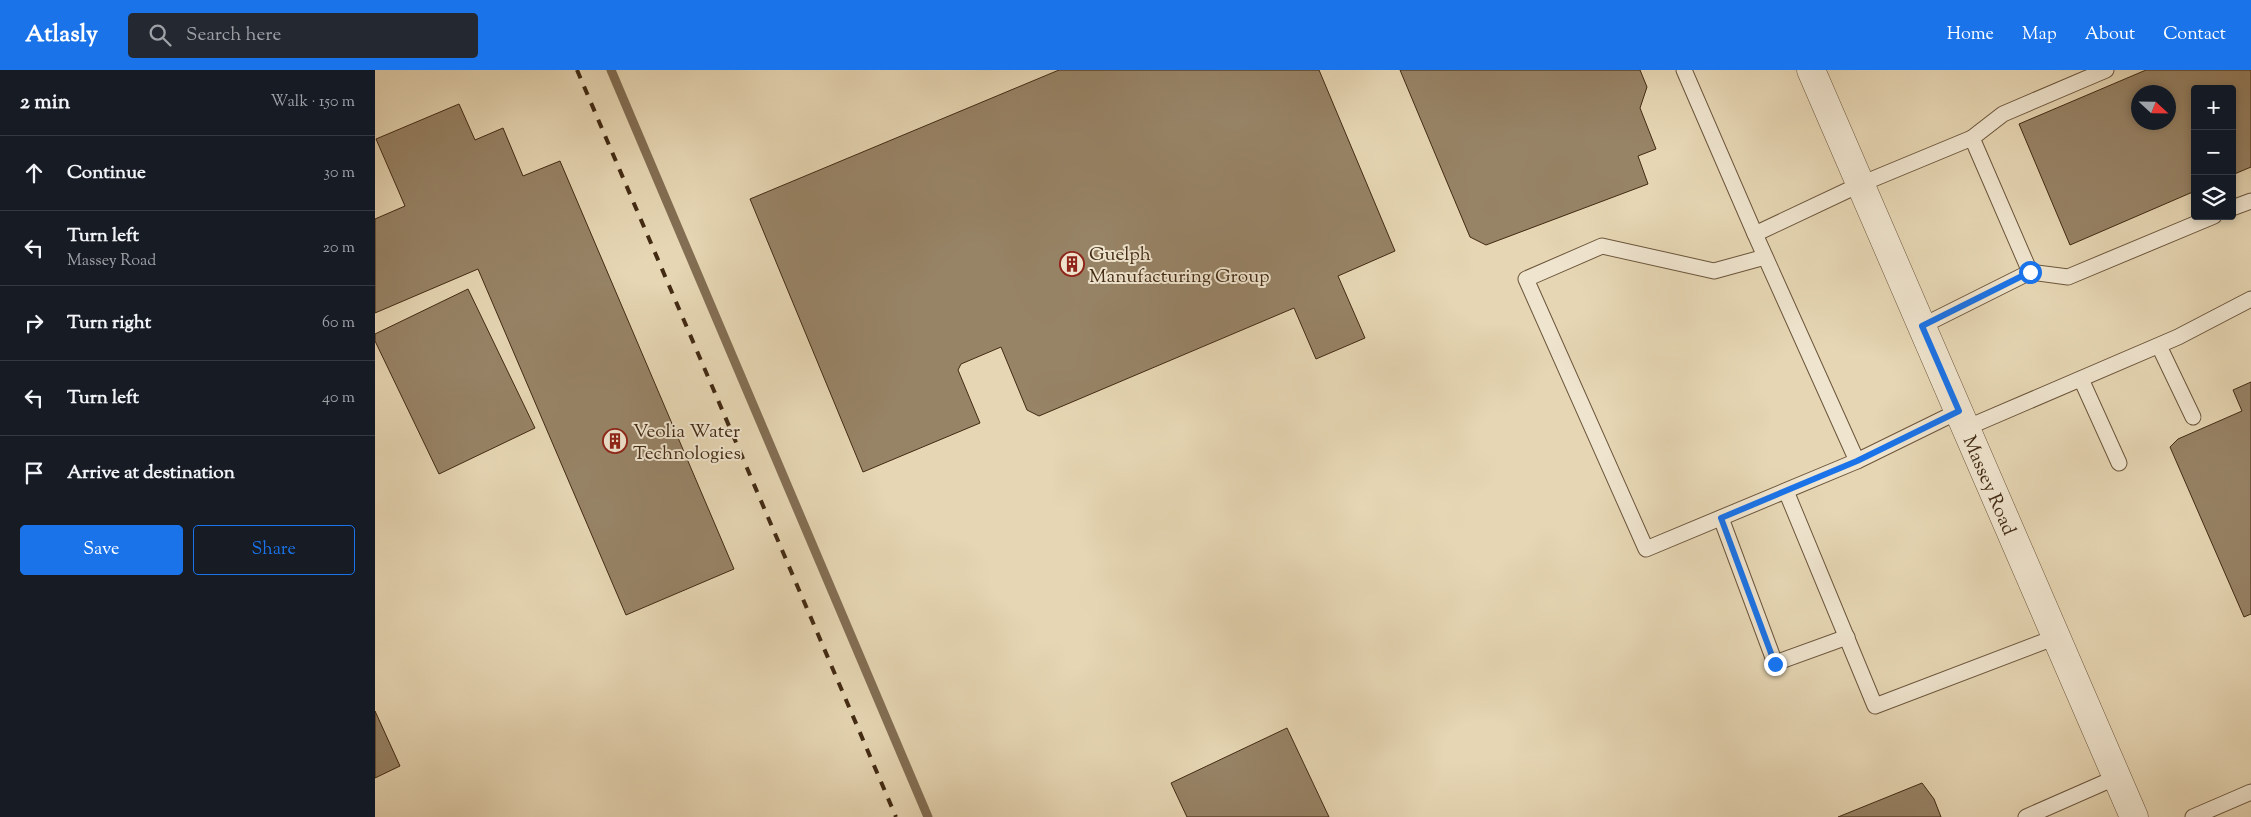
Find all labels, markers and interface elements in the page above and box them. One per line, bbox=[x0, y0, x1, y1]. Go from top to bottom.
search box bbox=[128, 13, 478, 58]
text: Atlasly bbox=[25, 18, 98, 52]
icon: search bbox=[146, 21, 174, 49]
text: Search here bbox=[186, 22, 281, 49]
text: Home bbox=[1947, 22, 1994, 48]
text: Map bbox=[2022, 22, 2057, 48]
text: About bbox=[2085, 22, 2135, 48]
text: Contact bbox=[2163, 22, 2226, 48]
north arrow bbox=[2131, 85, 2176, 130]
map controls bbox=[2191, 85, 2236, 220]
button: + bbox=[2191, 85, 2236, 130]
text: 2 min bbox=[20, 88, 70, 118]
text: Walk · 150 m bbox=[271, 91, 355, 114]
button: − bbox=[2191, 130, 2236, 175]
icon: ahead bbox=[20, 159, 48, 187]
text: Continue bbox=[67, 160, 146, 187]
text: 30 m bbox=[324, 162, 355, 185]
button: layers bbox=[2191, 175, 2236, 220]
text: Turn left bbox=[67, 223, 139, 250]
icon: left bbox=[20, 234, 48, 262]
text: 20 m bbox=[322, 237, 355, 260]
place label: Guelph Manufacturing Group bbox=[1089, 242, 1270, 291]
text: Massey Road bbox=[67, 250, 156, 273]
building icon: Guelph Manufacturing Group bbox=[1059, 251, 1085, 277]
route start bbox=[2019, 261, 2042, 284]
icon: right bbox=[20, 309, 48, 337]
text: Turn right bbox=[67, 310, 151, 337]
text: 60 m bbox=[322, 312, 355, 335]
icon: left bbox=[20, 384, 48, 412]
text: Turn left bbox=[67, 385, 139, 412]
text: 40 m bbox=[322, 387, 355, 410]
place label: Veolia Water Technologies bbox=[633, 419, 741, 468]
building icon: Veolia Water Technologies bbox=[602, 428, 628, 454]
street label: Massey Road bbox=[1955, 432, 2022, 540]
icon: arrive bbox=[20, 459, 48, 487]
text: Arrive at destination bbox=[67, 460, 235, 487]
button: Save bbox=[20, 525, 183, 575]
button: Share bbox=[193, 525, 355, 575]
route end bbox=[1764, 653, 1787, 676]

